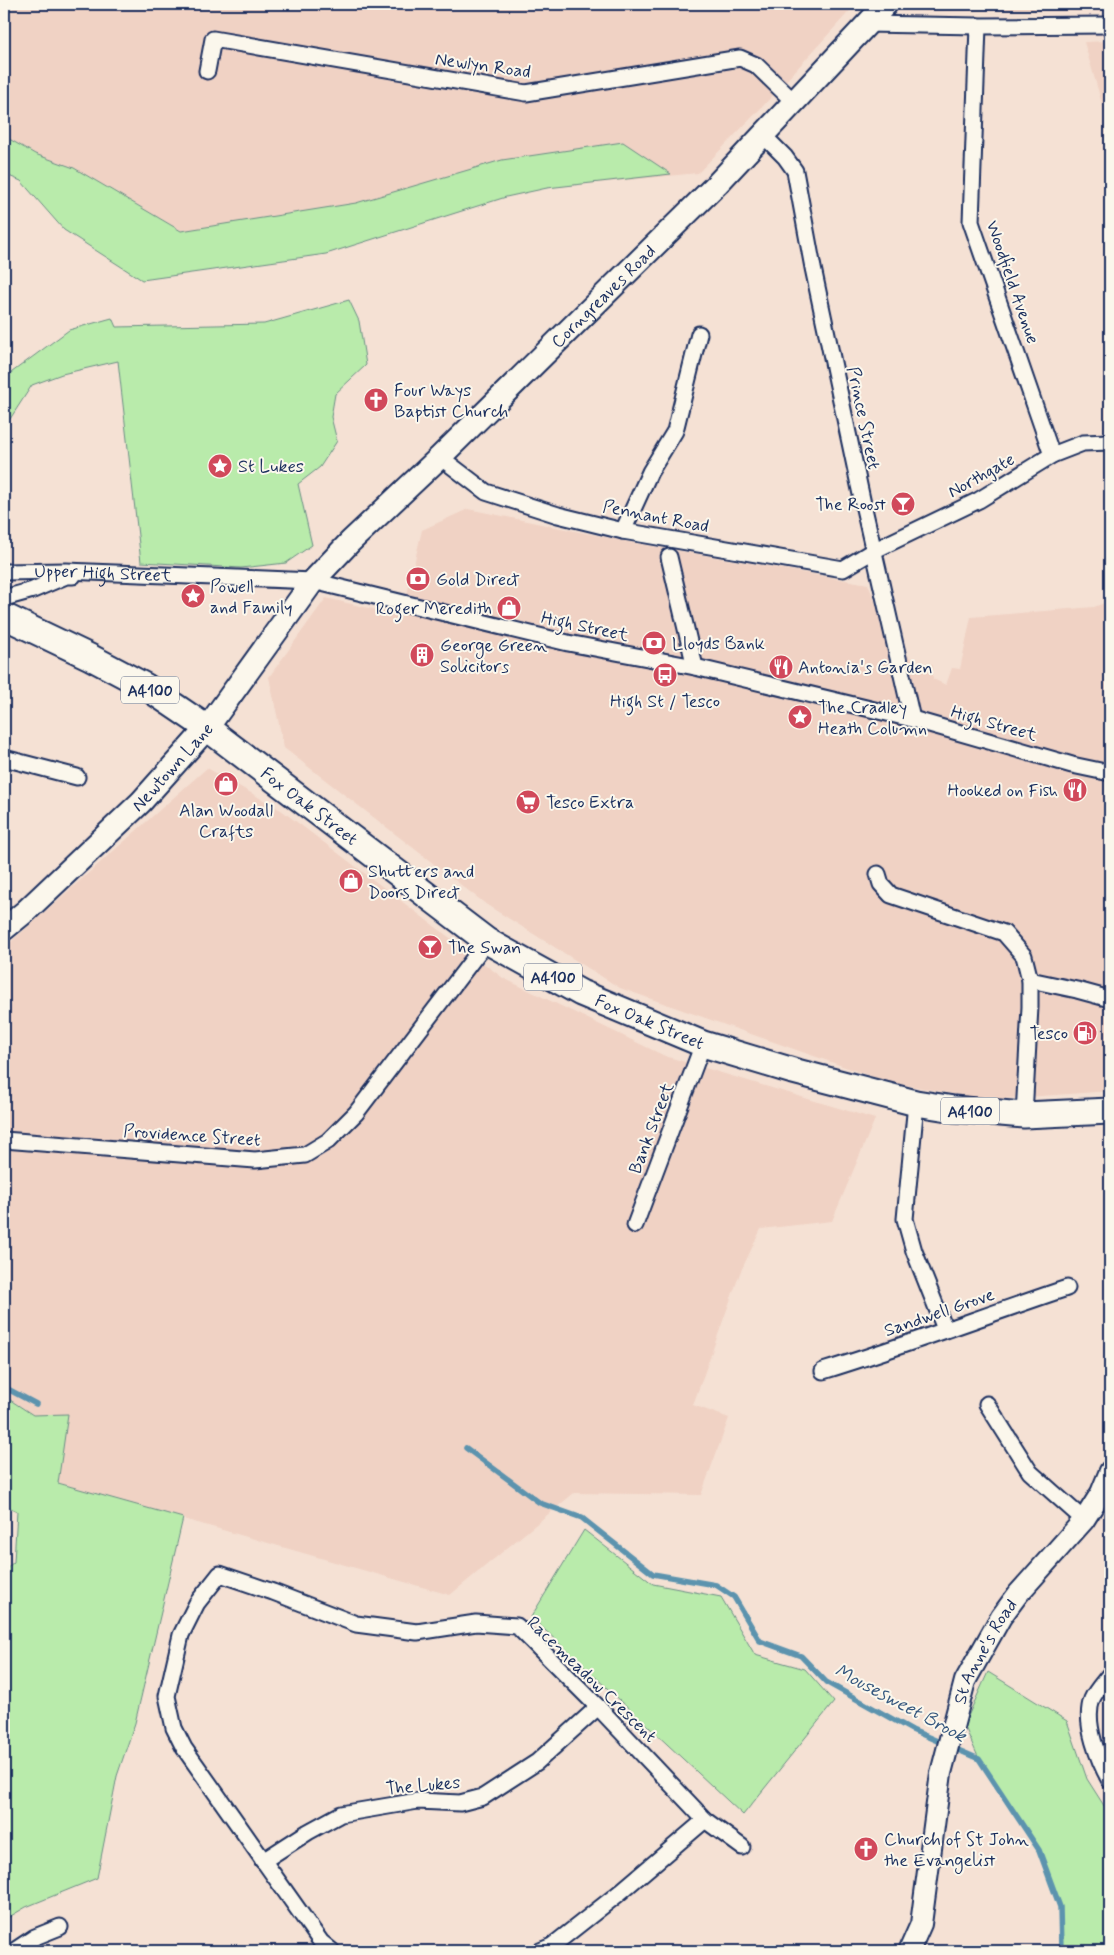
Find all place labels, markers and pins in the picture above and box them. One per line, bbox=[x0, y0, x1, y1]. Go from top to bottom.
place label: Four Ways Baptist Church bbox=[394, 379, 508, 424]
church icon: Four Ways Baptist Church bbox=[363, 387, 389, 413]
place icon: St Lukes bbox=[207, 453, 233, 479]
place label: St Lukes bbox=[238, 455, 304, 479]
bar icon: The Roost bbox=[890, 491, 916, 517]
place label: The Roost bbox=[815, 493, 887, 517]
bank icon: Gold Direct bbox=[405, 566, 431, 592]
place label: Gold Direct bbox=[436, 568, 520, 592]
place label: Powell and Family bbox=[210, 575, 293, 620]
place icon: Powell and Family bbox=[180, 583, 206, 609]
shop icon: Roger Meredith bbox=[496, 595, 522, 621]
place label: Roger Meredith bbox=[376, 597, 492, 623]
bank icon: Lloyds Bank bbox=[641, 630, 667, 656]
place label: Lloyds Bank bbox=[672, 632, 765, 656]
place label: George Green Solicitors bbox=[440, 634, 547, 679]
building icon: George Green Solicitors bbox=[409, 642, 435, 668]
restaurant icon: Antonia's Garden bbox=[768, 654, 794, 680]
place label: Antonia's Garden bbox=[798, 656, 933, 680]
bus stop icon: High St / Tesco bbox=[652, 662, 678, 688]
place label: High St / Tesco bbox=[610, 690, 720, 716]
place label: The Cradley Heath Column bbox=[818, 696, 927, 741]
place icon: The Cradley Heath Column bbox=[787, 704, 813, 730]
shop icon: Alan Woodall Crafts bbox=[213, 771, 239, 797]
restaurant icon: Hooked on Fish bbox=[1062, 777, 1088, 803]
place label: Hooked on Fish bbox=[947, 779, 1058, 803]
supermarket icon: Tesco Extra bbox=[515, 789, 541, 815]
place label: Tesco Extra bbox=[546, 791, 634, 815]
place label: Alan Woodall Crafts bbox=[179, 799, 273, 844]
place label: Shutters and Doors Direct bbox=[368, 860, 474, 905]
shop icon: Shutters and Doors Direct bbox=[338, 868, 364, 894]
bar icon: The Swan bbox=[417, 934, 443, 960]
place label: The Swan bbox=[448, 936, 522, 960]
fuel station icon: Tesco bbox=[1072, 1020, 1098, 1046]
place label: Tesco bbox=[1030, 1022, 1068, 1046]
place label: Church of St John the Evangelist bbox=[884, 1828, 1029, 1874]
church icon: Church of St John the Evangelist bbox=[853, 1836, 879, 1862]

